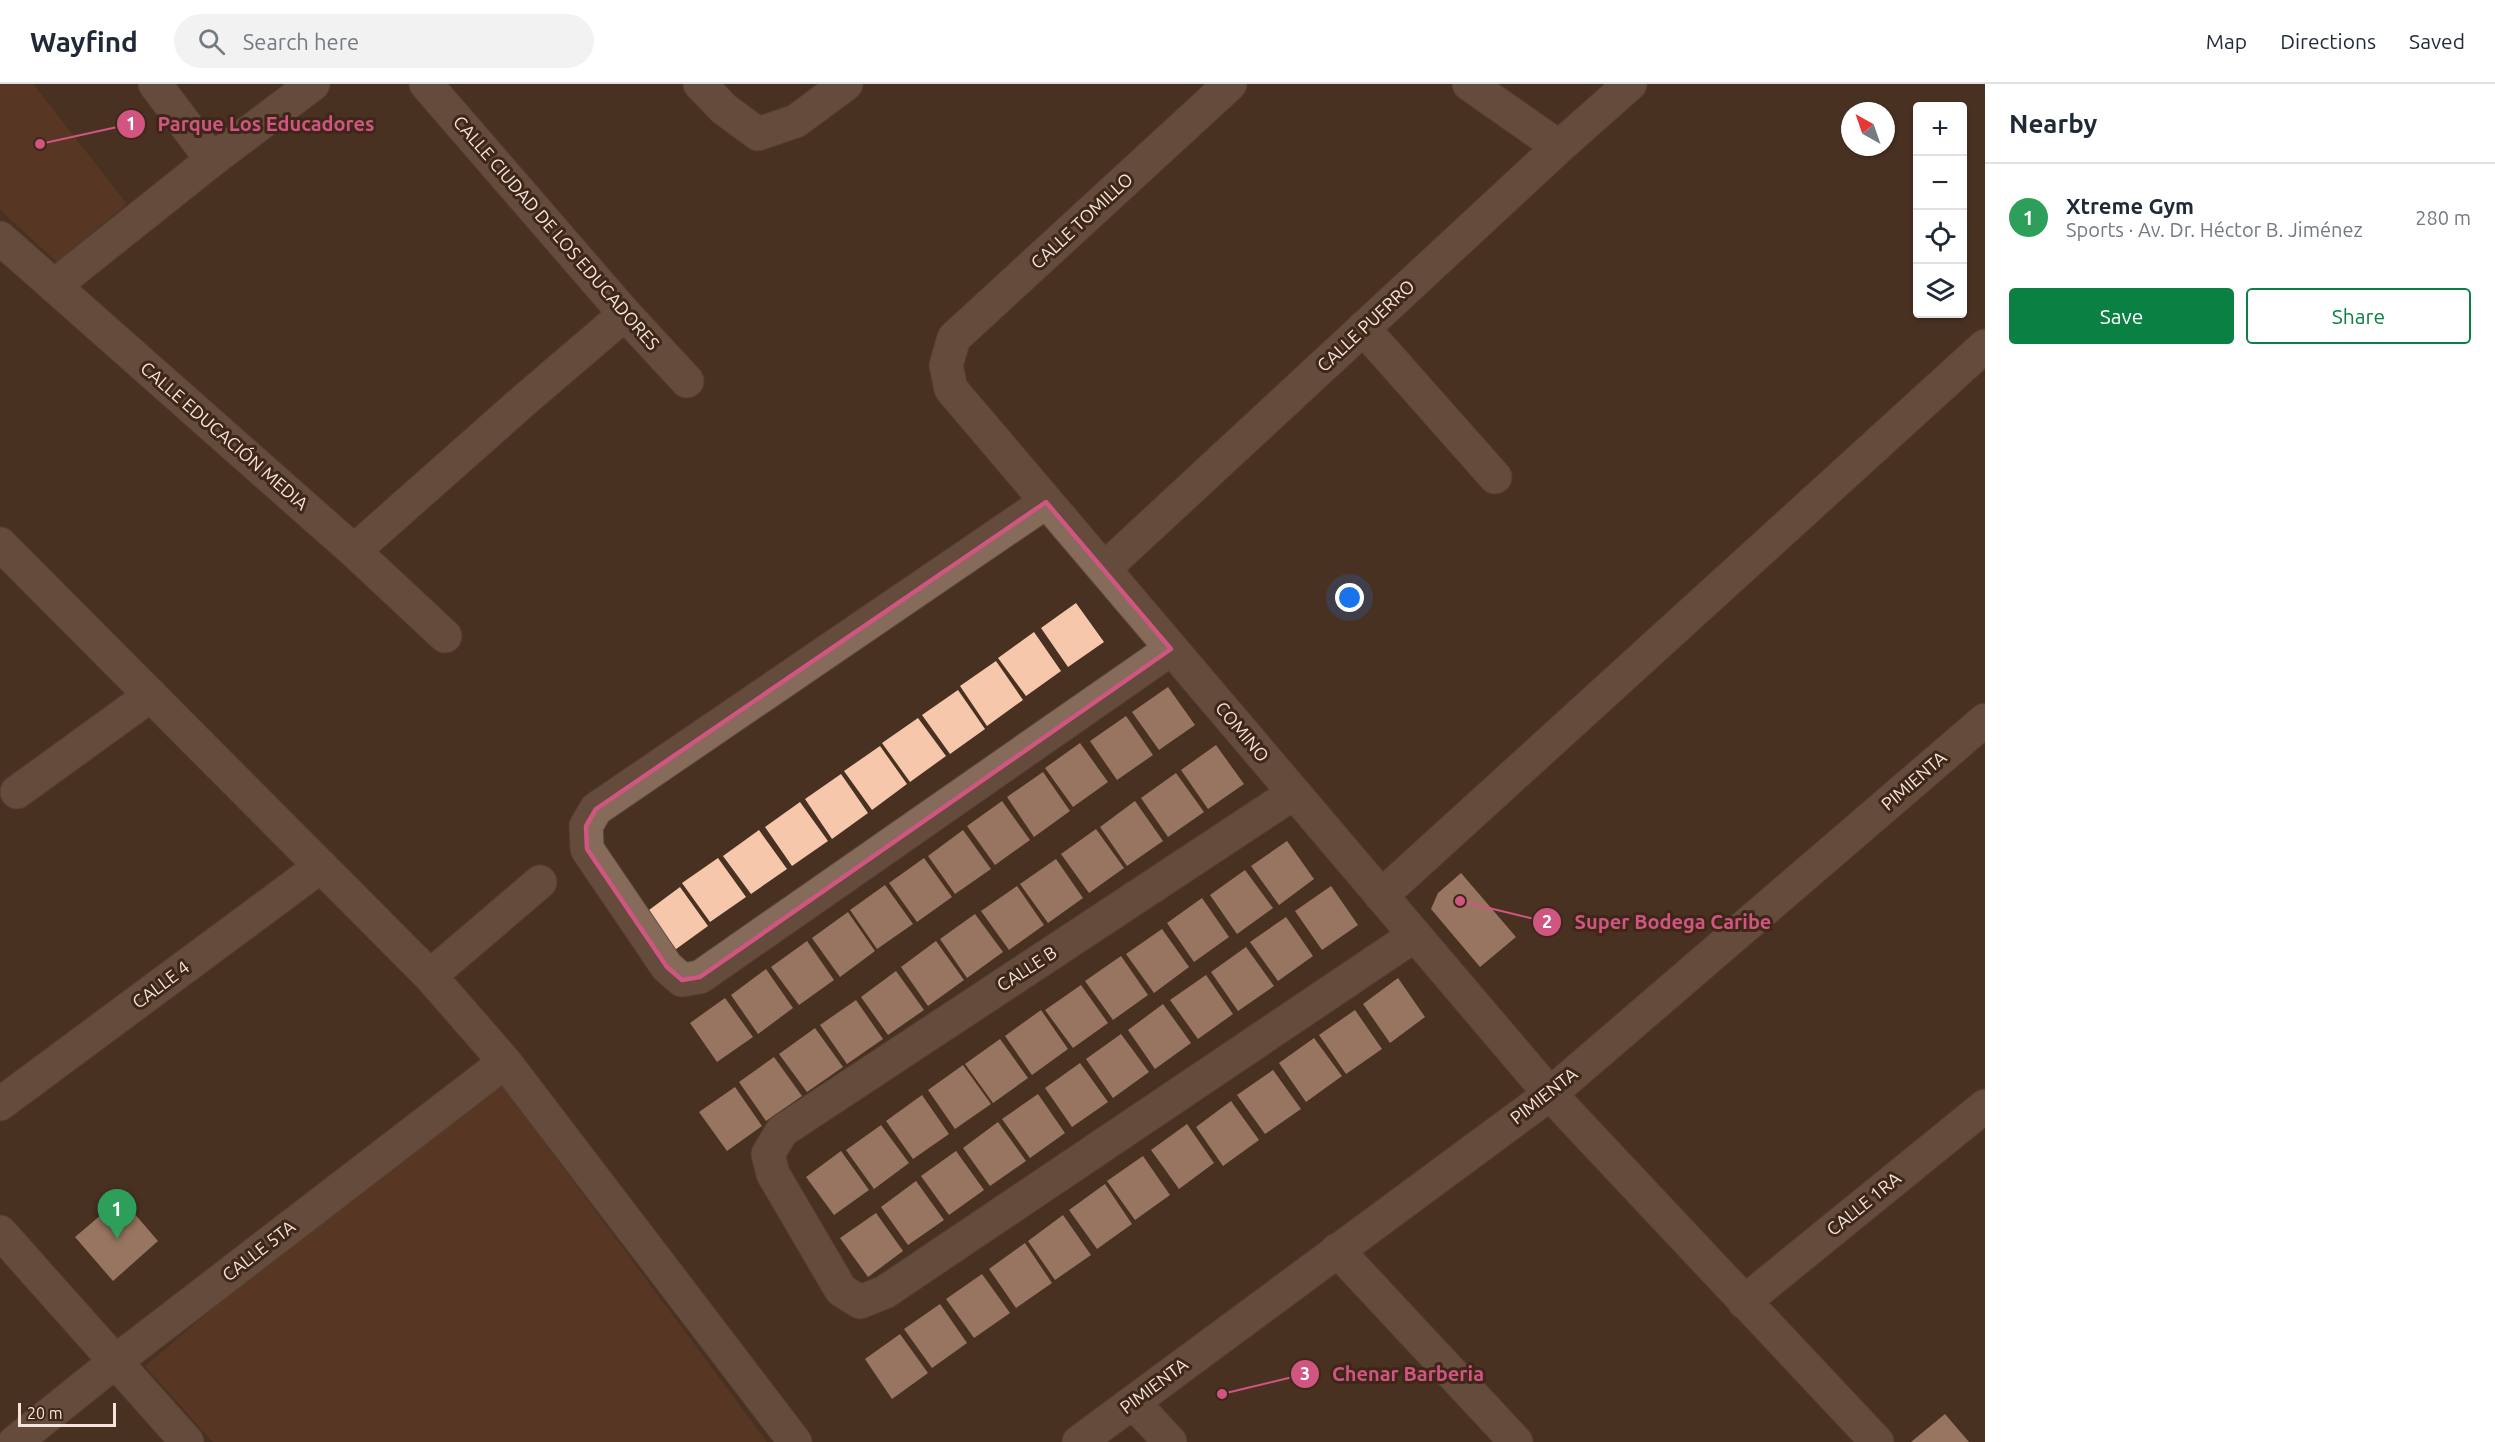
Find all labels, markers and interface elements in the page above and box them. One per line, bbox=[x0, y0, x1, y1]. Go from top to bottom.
search box bbox=[174, 14, 594, 68]
icon: search bbox=[195, 25, 228, 58]
text: Wayfind bbox=[30, 26, 138, 57]
text: Search here bbox=[243, 29, 359, 54]
text: Map bbox=[2206, 29, 2247, 53]
text: Directions bbox=[2280, 29, 2376, 53]
text: Saved bbox=[2409, 29, 2465, 53]
north arrow bbox=[1841, 102, 1895, 156]
map controls bbox=[1913, 102, 1967, 318]
button: + bbox=[1913, 102, 1967, 156]
callout: Parque Los Educadores bbox=[116, 105, 387, 143]
text: Nearby bbox=[2009, 109, 2097, 138]
street label: CALLE CIUDAD DE LOS EDUCADORES bbox=[450, 111, 664, 353]
text: Parque Los Educadores bbox=[157, 112, 375, 135]
text: 1 bbox=[126, 113, 136, 133]
button: − bbox=[1913, 156, 1967, 210]
street label: CALLE TOMILLO bbox=[1026, 168, 1136, 272]
text: Xtreme Gym bbox=[2066, 193, 2194, 218]
text: 1 bbox=[2023, 206, 2034, 229]
text: 280 m bbox=[2415, 206, 2471, 229]
button: locate bbox=[1913, 210, 1967, 264]
text: Sports · Av. Dr. Héctor B. Jiménez bbox=[2066, 218, 2363, 241]
button: layers bbox=[1913, 264, 1967, 318]
street label: CALLE PUERRO bbox=[1313, 275, 1418, 375]
button: Save bbox=[2009, 288, 2234, 344]
button: Share bbox=[2246, 288, 2471, 344]
street label: CALLE EDUCACIÓN MEDIA bbox=[137, 356, 313, 514]
your location bbox=[1335, 583, 1364, 612]
street label: COMINO bbox=[1212, 697, 1274, 765]
street label: PIMIENTA bbox=[1877, 746, 1950, 814]
callout: Super Bodega Caribe bbox=[1532, 903, 1783, 941]
text: Super Bodega Caribe bbox=[1575, 910, 1771, 933]
text: 2 bbox=[1542, 911, 1552, 931]
street label: CALLE B bbox=[993, 941, 1060, 995]
street label: CALLE 4 bbox=[128, 956, 193, 1012]
street label: PIMIENTA bbox=[1506, 1063, 1581, 1128]
street label: CALLE 1RA bbox=[1822, 1167, 1905, 1239]
pin: 1 bbox=[98, 1190, 136, 1239]
street label: CALLE 5TA bbox=[218, 1216, 299, 1285]
street label: PIMIENTA bbox=[1116, 1353, 1191, 1417]
callout: Chenar Barberia bbox=[1290, 1355, 1496, 1393]
text: Chenar Barberia bbox=[1332, 1362, 1484, 1385]
text: 3 bbox=[1300, 1363, 1310, 1383]
scale bar bbox=[18, 1400, 116, 1428]
text: 20 m bbox=[27, 1404, 63, 1422]

